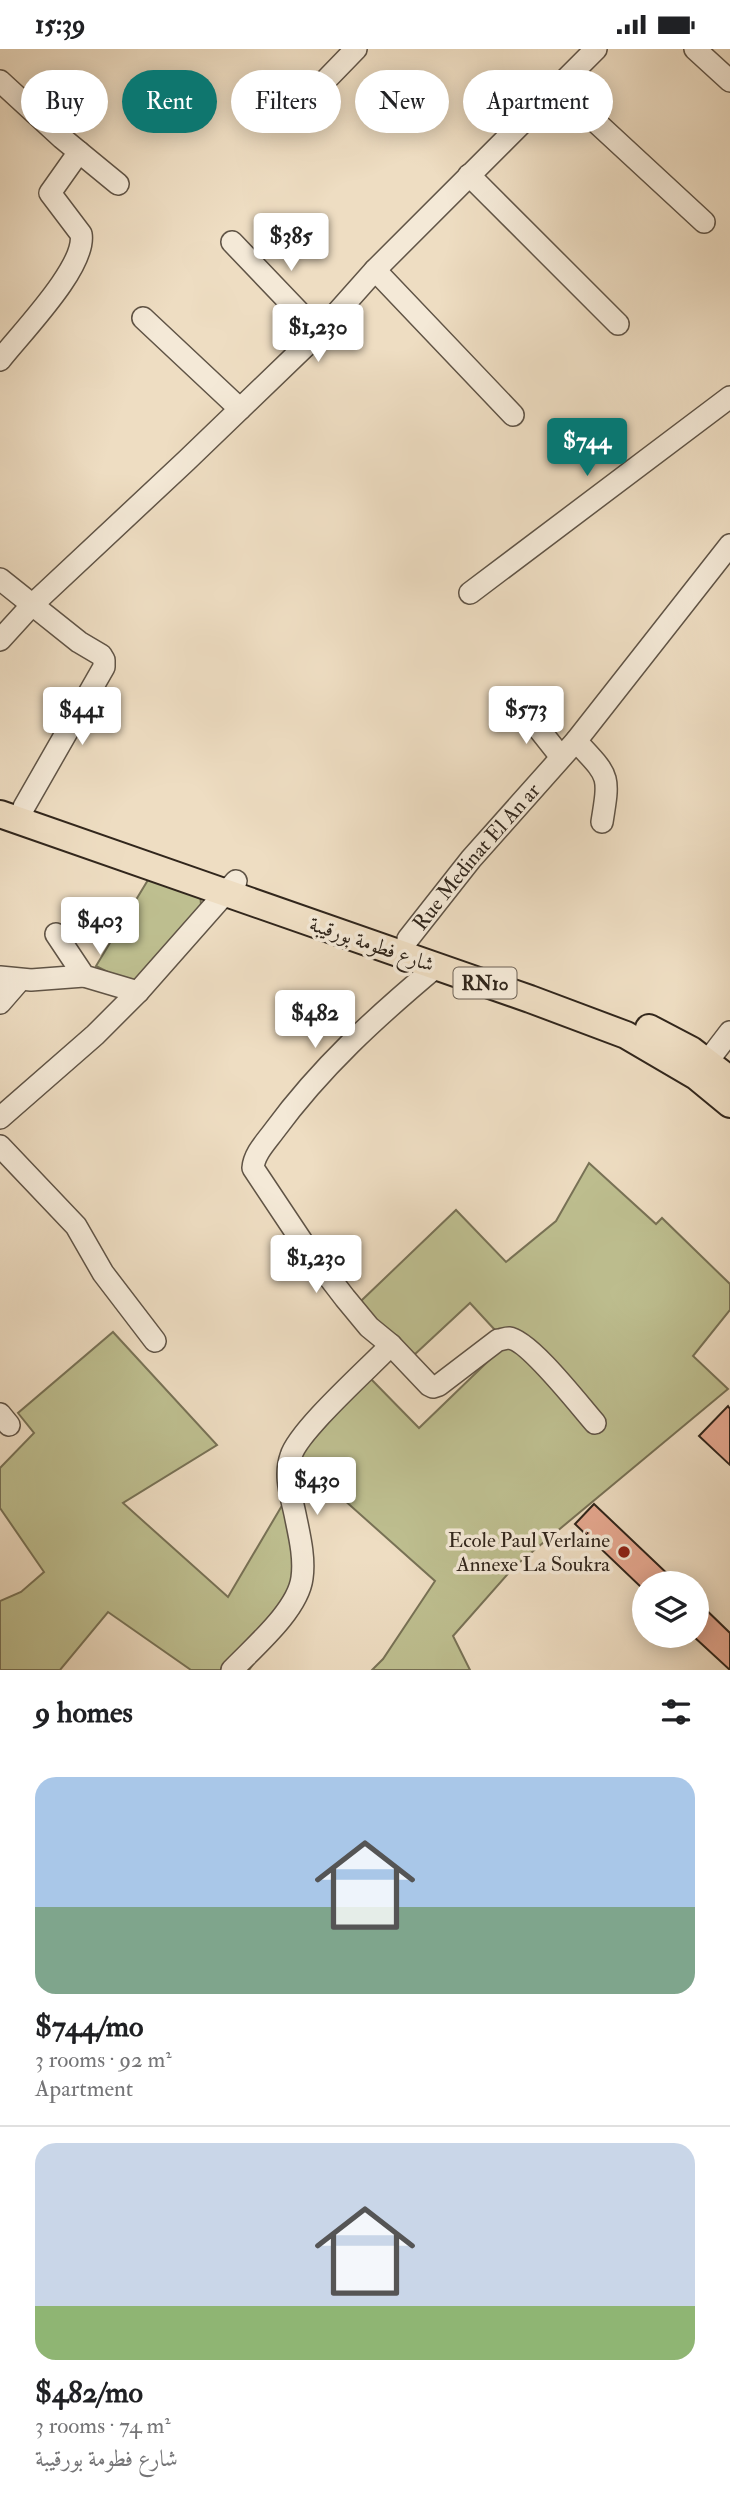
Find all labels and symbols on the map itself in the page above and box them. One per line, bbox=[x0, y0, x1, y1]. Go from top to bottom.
pin: $385 bbox=[250, 213, 332, 273]
pin: $1,230 bbox=[261, 305, 375, 364]
pin: $744 bbox=[546, 419, 628, 478]
pin: $441 bbox=[41, 687, 123, 747]
pin: $573 bbox=[485, 687, 567, 746]
street label: Rue Medinat El An ar bbox=[407, 778, 546, 936]
pin: $403 bbox=[59, 897, 141, 957]
street label: شارع فطومة بورقيبة bbox=[304, 910, 438, 982]
road number: RN10 bbox=[454, 967, 516, 999]
pin: $482 bbox=[274, 991, 356, 1050]
pin: $1,230 bbox=[259, 1235, 373, 1295]
pin: $430 bbox=[276, 1457, 358, 1517]
place label: Ecole Paul Verlaine Annexe La Soukra bbox=[448, 1527, 610, 1578]
marker: Ecole Paul Verlaine Annexe La Soukra bbox=[616, 1544, 632, 1560]

